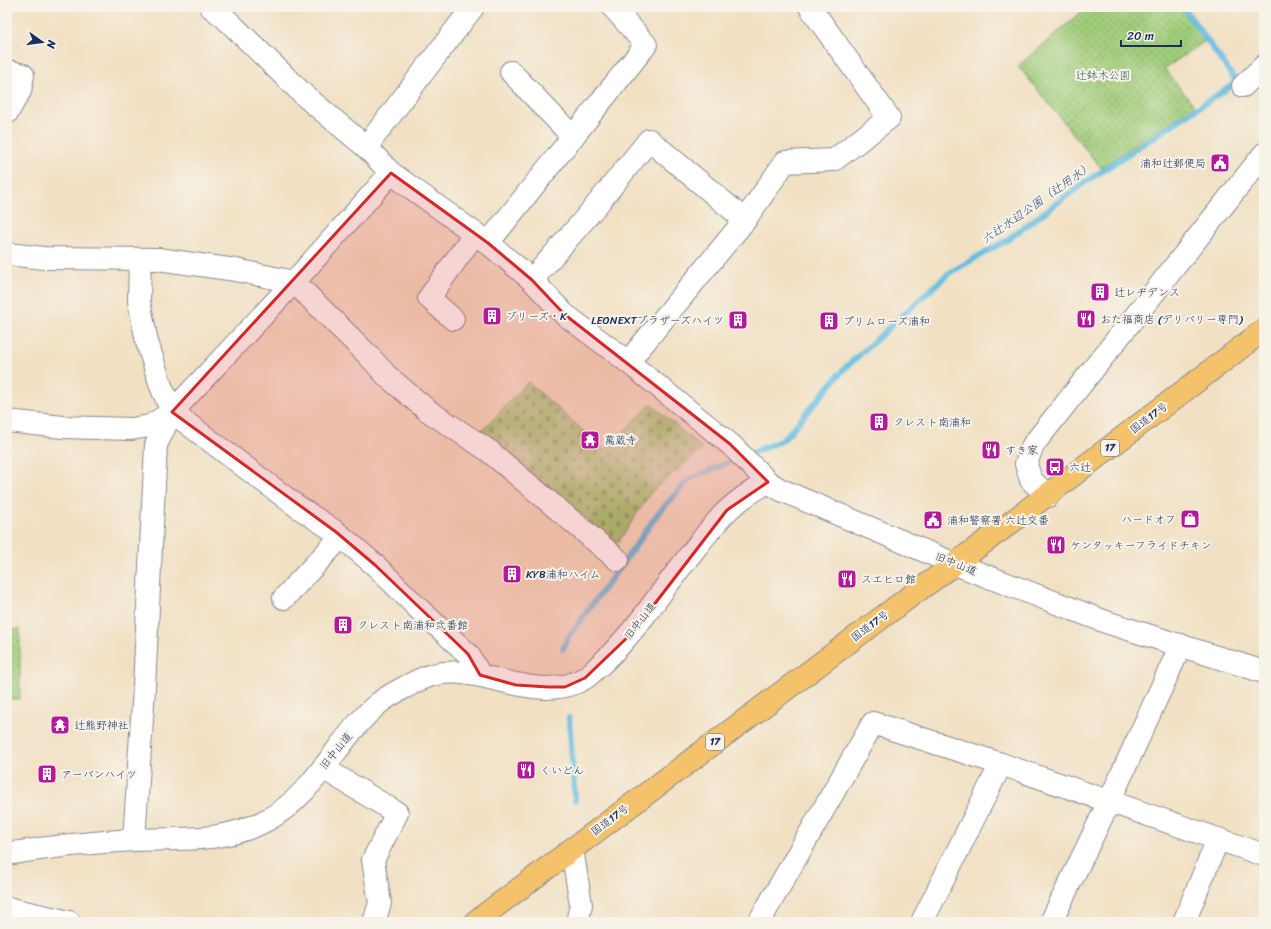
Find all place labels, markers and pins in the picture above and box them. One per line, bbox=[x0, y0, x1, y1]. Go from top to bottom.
public building icon: 浦和辻郵便局 bbox=[1209, 152, 1231, 174]
place label: 浦和辻郵便局 bbox=[1140, 154, 1206, 173]
building icon: 辻レヂデンス bbox=[1089, 281, 1111, 303]
place label: 辻レヂデンス bbox=[1114, 283, 1180, 302]
building icon: ブリーズ・K bbox=[481, 305, 503, 327]
place label: ブリーズ・K bbox=[506, 307, 568, 326]
restaurant icon: おた福商店 (デリバリー専門) bbox=[1075, 308, 1097, 330]
building icon: LEONEXTブラザーズハイツ bbox=[727, 309, 749, 331]
building icon: プリムローズ浦和 bbox=[818, 310, 840, 332]
place label: おた福商店 (デリバリー専門) bbox=[1100, 310, 1244, 329]
place label: LEONEXTブラザーズハイツ bbox=[591, 311, 724, 330]
place label: プリムローズ浦和 bbox=[843, 312, 930, 331]
building icon: クレスト南浦和 bbox=[868, 411, 890, 433]
place label: クレスト南浦和 bbox=[893, 413, 971, 432]
temple icon: 萬蔵寺 bbox=[579, 429, 601, 451]
place label: 萬蔵寺 bbox=[604, 431, 637, 450]
restaurant icon: すき家 bbox=[980, 439, 1002, 461]
place label: すき家 bbox=[1005, 441, 1038, 460]
bus stop icon: 六辻 bbox=[1044, 456, 1066, 478]
place label: 六辻 bbox=[1069, 458, 1091, 477]
shop icon: ハードオフ bbox=[1179, 508, 1201, 530]
public building icon: 浦和警察署 六辻交番 bbox=[922, 509, 944, 531]
place label: ハードオフ bbox=[1121, 510, 1176, 529]
place label: 浦和警察署 六辻交番 bbox=[947, 511, 1049, 530]
restaurant icon: ケンタッキーフライドチキン bbox=[1045, 534, 1067, 556]
place label: ケンタッキーフライドチキン bbox=[1070, 536, 1212, 555]
building icon: KYB浦和ハイム bbox=[501, 563, 523, 585]
place label: KYB浦和ハイム bbox=[526, 565, 600, 584]
restaurant icon: スエヒロ館 bbox=[836, 568, 858, 590]
place label: スエヒロ館 bbox=[861, 570, 916, 589]
building icon: クレスト南浦和弐番館 bbox=[332, 614, 354, 636]
place label: クレスト南浦和弐番館 bbox=[357, 616, 468, 635]
temple icon: 辻熊野神社 bbox=[49, 714, 71, 736]
place label: 辻熊野神社 bbox=[74, 716, 129, 735]
restaurant icon: くいどん bbox=[515, 759, 537, 781]
place label: くいどん bbox=[540, 761, 584, 780]
building icon: アーバンハイツ bbox=[36, 763, 58, 785]
place label: アーバンハイツ bbox=[61, 765, 137, 784]

